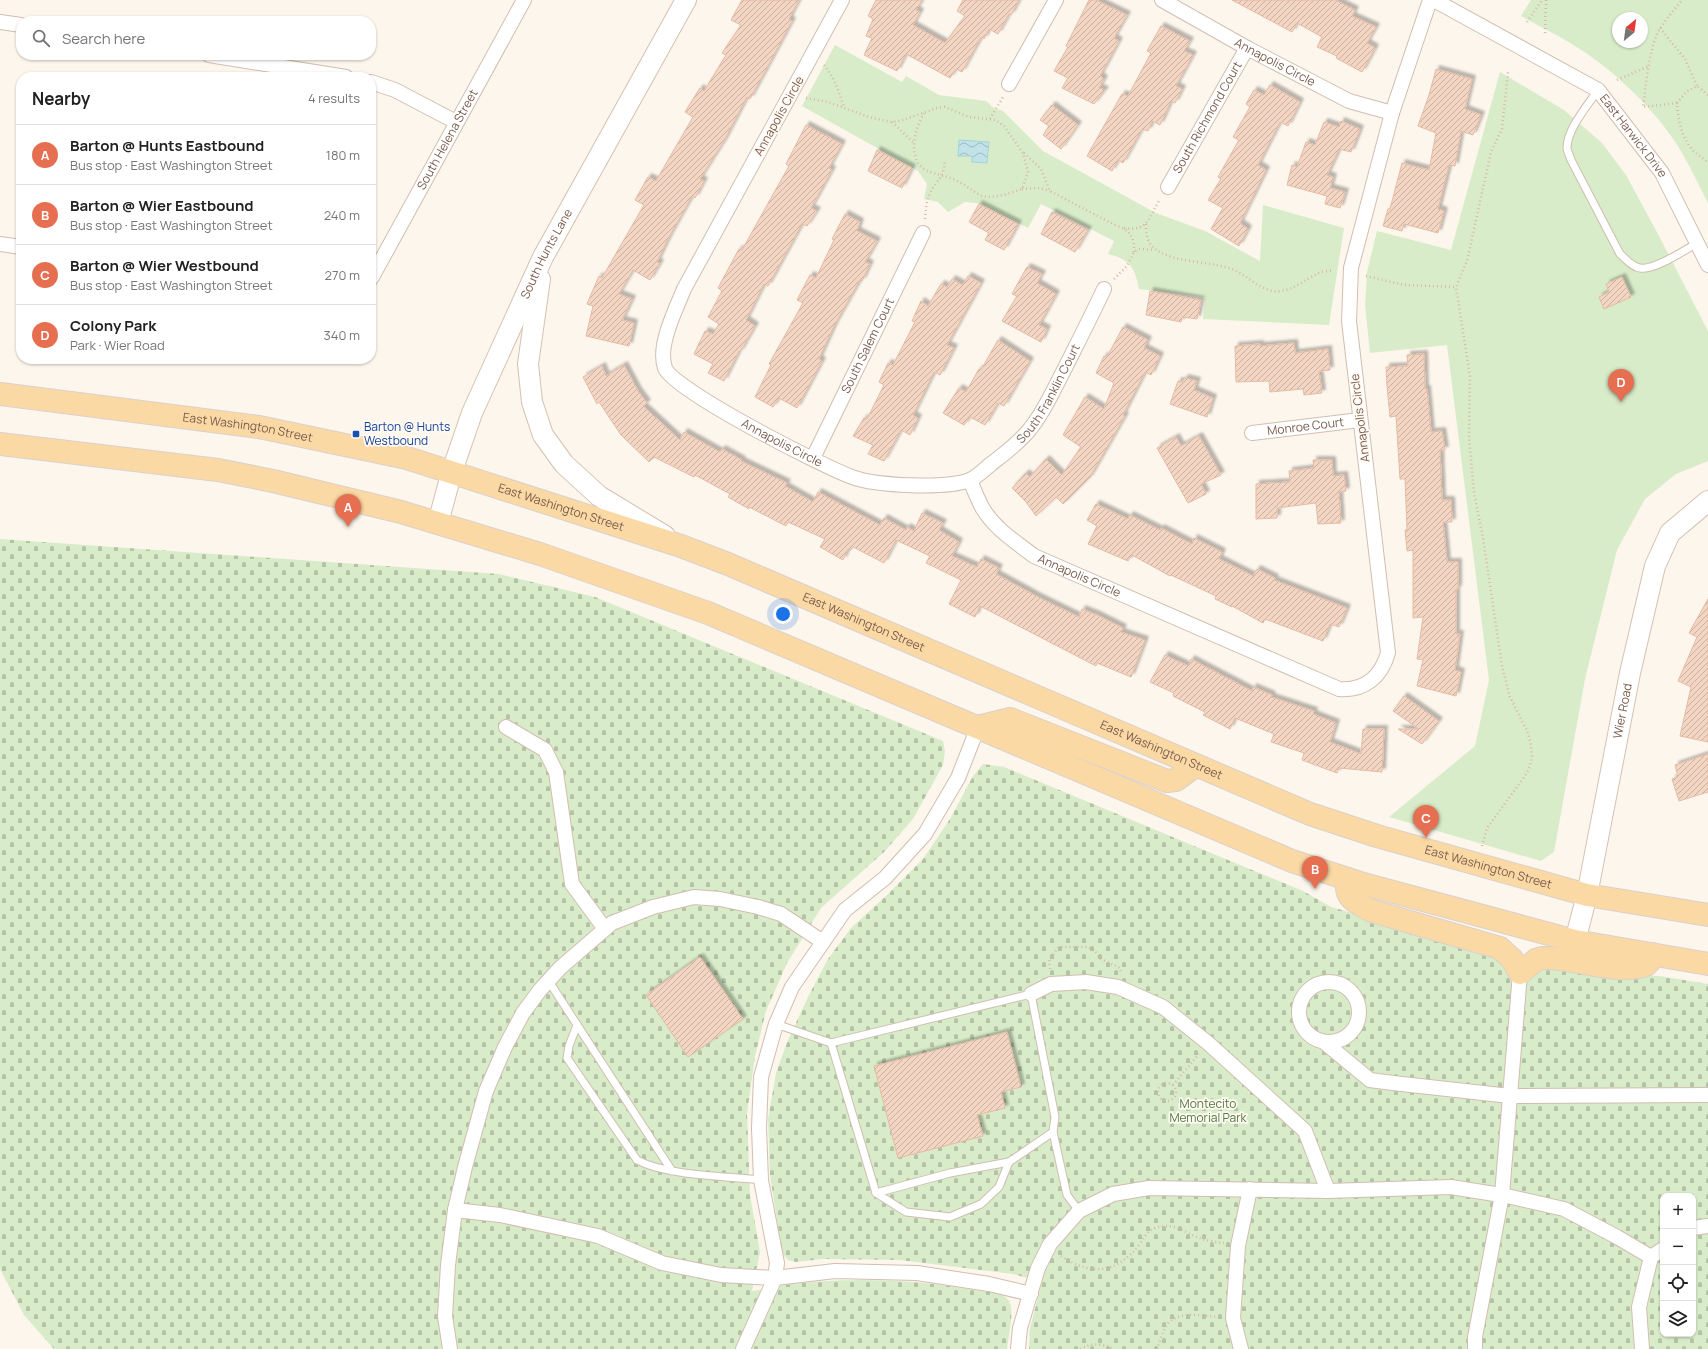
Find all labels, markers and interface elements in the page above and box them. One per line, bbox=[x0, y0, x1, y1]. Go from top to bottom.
north arrow bbox=[1612, 12, 1648, 48]
search box bbox=[16, 16, 376, 60]
icon: search bbox=[30, 27, 52, 49]
text: Search here bbox=[62, 28, 145, 49]
street label: Annapolis Circle bbox=[1232, 34, 1319, 90]
street label: South Richmond Court bbox=[1169, 58, 1246, 176]
street label: Annapolis Circle bbox=[750, 73, 808, 159]
street label: South Helena Street bbox=[413, 86, 482, 193]
text: Nearby bbox=[32, 87, 90, 110]
text: 4 results bbox=[308, 89, 360, 107]
street label: East Harwick Drive bbox=[1596, 90, 1672, 180]
text: Barton @ Hunts Eastbound bbox=[70, 135, 264, 156]
text: A bbox=[41, 146, 49, 164]
text: 180 m bbox=[326, 146, 360, 164]
text: Bus stop · East Washington Street bbox=[70, 156, 273, 174]
text: Barton @ Wier Eastbound bbox=[70, 195, 254, 216]
text: B bbox=[41, 206, 49, 224]
text: 240 m bbox=[324, 206, 360, 224]
street label: South Hunts Lane bbox=[516, 206, 576, 301]
text: Bus stop · East Washington Street bbox=[70, 216, 273, 234]
text: Barton @ Wier Westbound bbox=[70, 255, 259, 276]
text: C bbox=[40, 266, 50, 284]
text: 270 m bbox=[325, 266, 360, 284]
text: Bus stop · East Washington Street bbox=[70, 276, 273, 294]
street label: South Salem Court bbox=[837, 295, 898, 396]
text: Colony Park bbox=[70, 315, 156, 336]
text: D bbox=[40, 326, 50, 344]
text: 340 m bbox=[324, 326, 360, 344]
text: Park · Wier Road bbox=[70, 336, 165, 354]
street label: South Franklin Court bbox=[1012, 341, 1084, 447]
pin: D bbox=[1608, 369, 1634, 402]
street label: Annapolis Circle bbox=[1346, 373, 1373, 463]
street label: East Washington Street bbox=[182, 408, 314, 446]
street label: Monroe Court bbox=[1266, 413, 1345, 439]
street label: Annapolis Circle bbox=[739, 414, 826, 471]
place label: Barton @ Hunts Westbound bbox=[364, 418, 450, 449]
marker: Barton @ Hunts Westbound bbox=[351, 429, 361, 439]
street label: East Washington Street bbox=[496, 479, 626, 535]
pin: A bbox=[335, 494, 361, 527]
street label: Annapolis Circle bbox=[1035, 550, 1124, 601]
street label: East Washington Street bbox=[800, 588, 928, 656]
your location bbox=[773, 604, 793, 624]
street label: Wier Road bbox=[1608, 682, 1636, 740]
street label: East Washington Street bbox=[1098, 716, 1225, 783]
pin: C bbox=[1413, 805, 1439, 838]
street label: East Washington Street bbox=[1423, 841, 1554, 893]
pin: B bbox=[1302, 856, 1328, 889]
park label: Montecito Memorial Park bbox=[1169, 1095, 1248, 1126]
map controls bbox=[1660, 1193, 1696, 1337]
button: + bbox=[1660, 1193, 1696, 1229]
button: − bbox=[1660, 1229, 1696, 1265]
button: locate bbox=[1660, 1265, 1696, 1301]
button: layers bbox=[1660, 1301, 1696, 1337]

